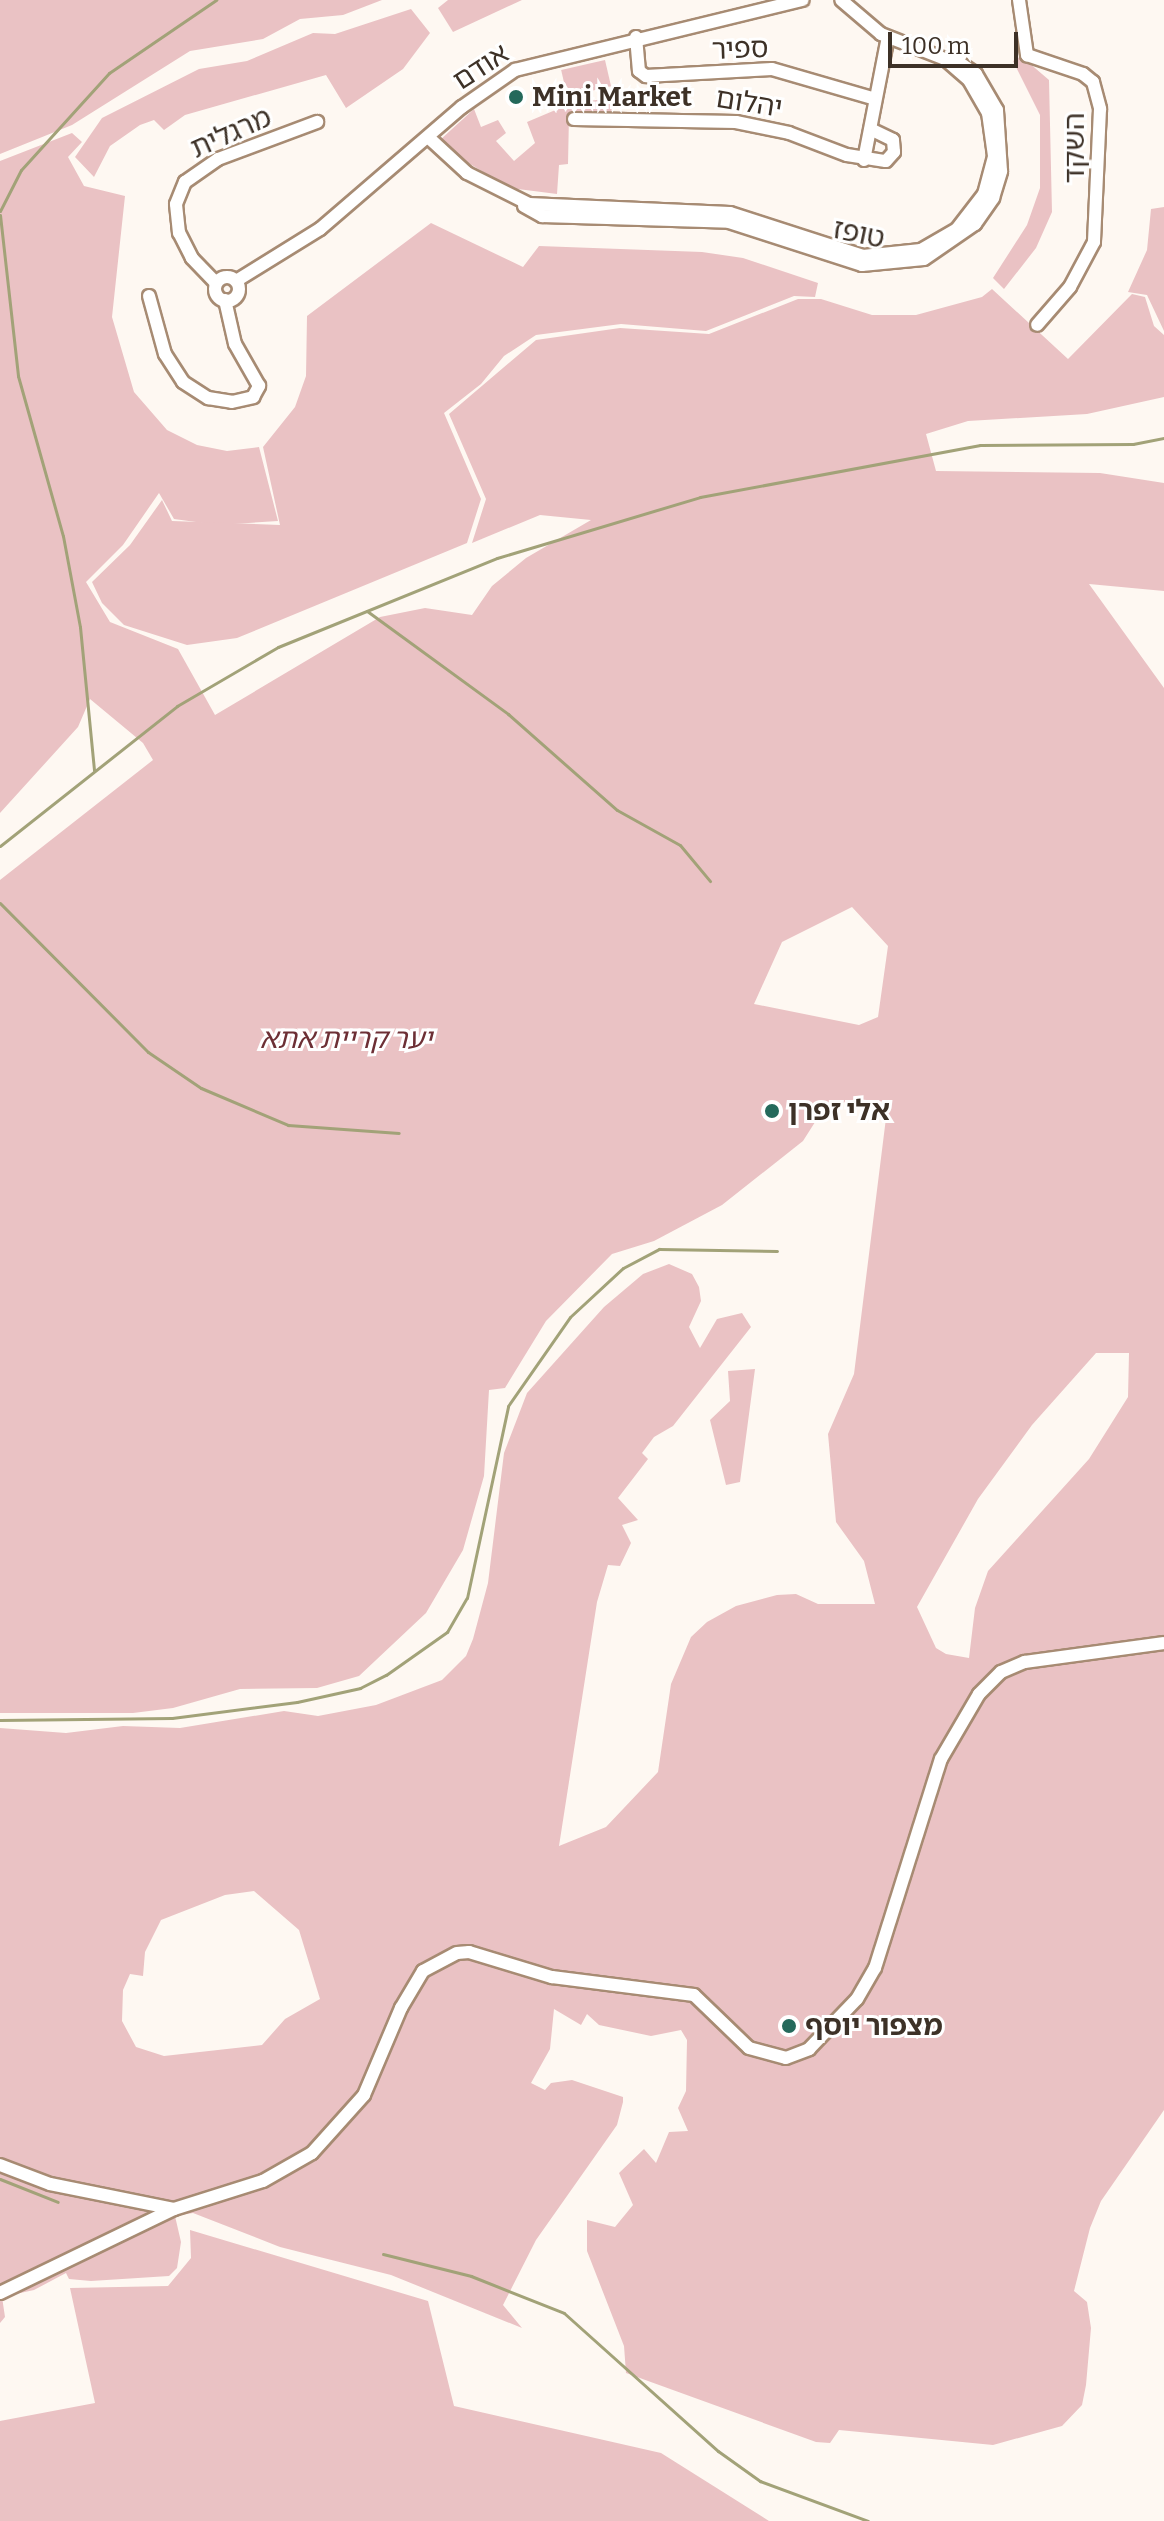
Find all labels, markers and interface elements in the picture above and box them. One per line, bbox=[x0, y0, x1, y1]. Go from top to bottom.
scale bar bbox=[892, 16, 1022, 66]
street label: ספיר bbox=[711, 31, 769, 67]
text: 100 m bbox=[902, 32, 970, 60]
street label: אודם bbox=[447, 37, 515, 97]
place label: Mini Market bbox=[532, 80, 692, 114]
street label: יהלום bbox=[713, 81, 785, 125]
marker: Mini Market bbox=[507, 88, 525, 106]
street label: מרגלית bbox=[186, 100, 276, 166]
street label: השקד bbox=[1058, 113, 1092, 183]
street label: טופז bbox=[830, 212, 888, 256]
park label: יער קריית אתא bbox=[260, 1022, 432, 1056]
place label: אלי זפרן bbox=[788, 1094, 890, 1128]
marker: אלי זפרן bbox=[763, 1102, 781, 1120]
place label: מצפור יוסף bbox=[805, 2009, 943, 2043]
marker: מצפור יוסף bbox=[780, 2017, 798, 2035]

